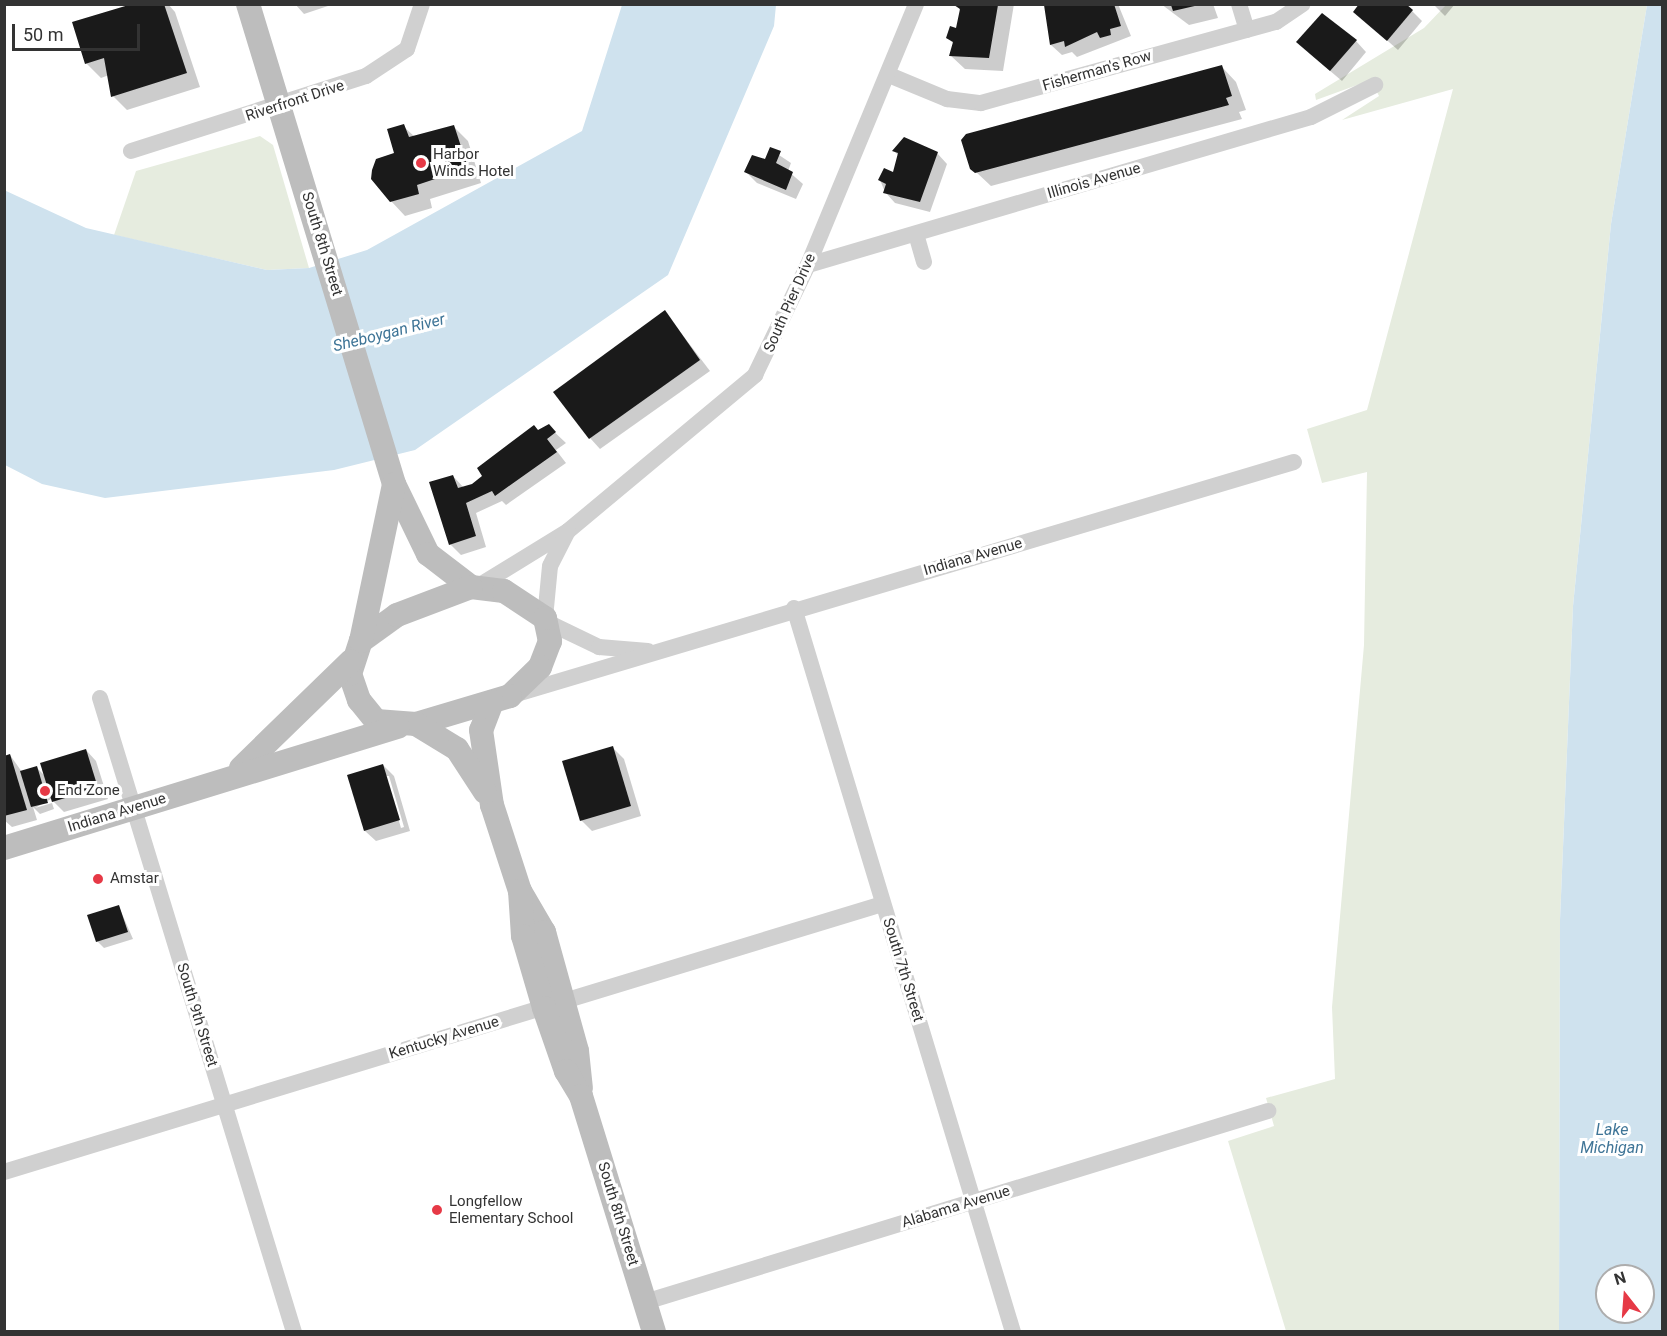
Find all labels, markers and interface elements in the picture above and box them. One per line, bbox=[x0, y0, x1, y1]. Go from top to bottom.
scale bar bbox=[15, 12, 142, 50]
text: 50 m bbox=[23, 24, 63, 45]
street label: Fisherman's Row bbox=[1041, 47, 1153, 95]
street label: Riverfront Drive bbox=[243, 77, 347, 125]
place label: Harbor Winds Hotel bbox=[433, 145, 514, 180]
marker: Harbor Winds Hotel bbox=[414, 156, 428, 170]
street label: Illinois Avenue bbox=[1045, 159, 1143, 203]
street label: South 8th Street bbox=[298, 190, 346, 298]
street label: South Pier Drive bbox=[760, 251, 820, 355]
water label: Sheboygan River bbox=[331, 310, 447, 356]
street label: Indiana Avenue bbox=[922, 534, 1024, 580]
place label: End Zone bbox=[57, 782, 120, 800]
marker: End Zone bbox=[38, 784, 52, 798]
street label: Indiana Avenue bbox=[66, 790, 168, 836]
place label: Amstar bbox=[110, 870, 159, 888]
marker: Amstar bbox=[91, 872, 105, 886]
street label: South 7th Street bbox=[879, 916, 927, 1024]
street label: South 9th Street bbox=[173, 961, 221, 1069]
street label: Kentucky Avenue bbox=[387, 1013, 501, 1063]
water label: Lake Michigan bbox=[1580, 1120, 1644, 1158]
street label: South 8th Street bbox=[594, 1160, 642, 1268]
street label: Alabama Avenue bbox=[900, 1182, 1012, 1232]
place label: Longfellow Elementary School bbox=[449, 1192, 573, 1227]
marker: Longfellow Elementary School bbox=[430, 1203, 444, 1217]
north arrow bbox=[1595, 1264, 1655, 1324]
text: N bbox=[1612, 1267, 1628, 1289]

